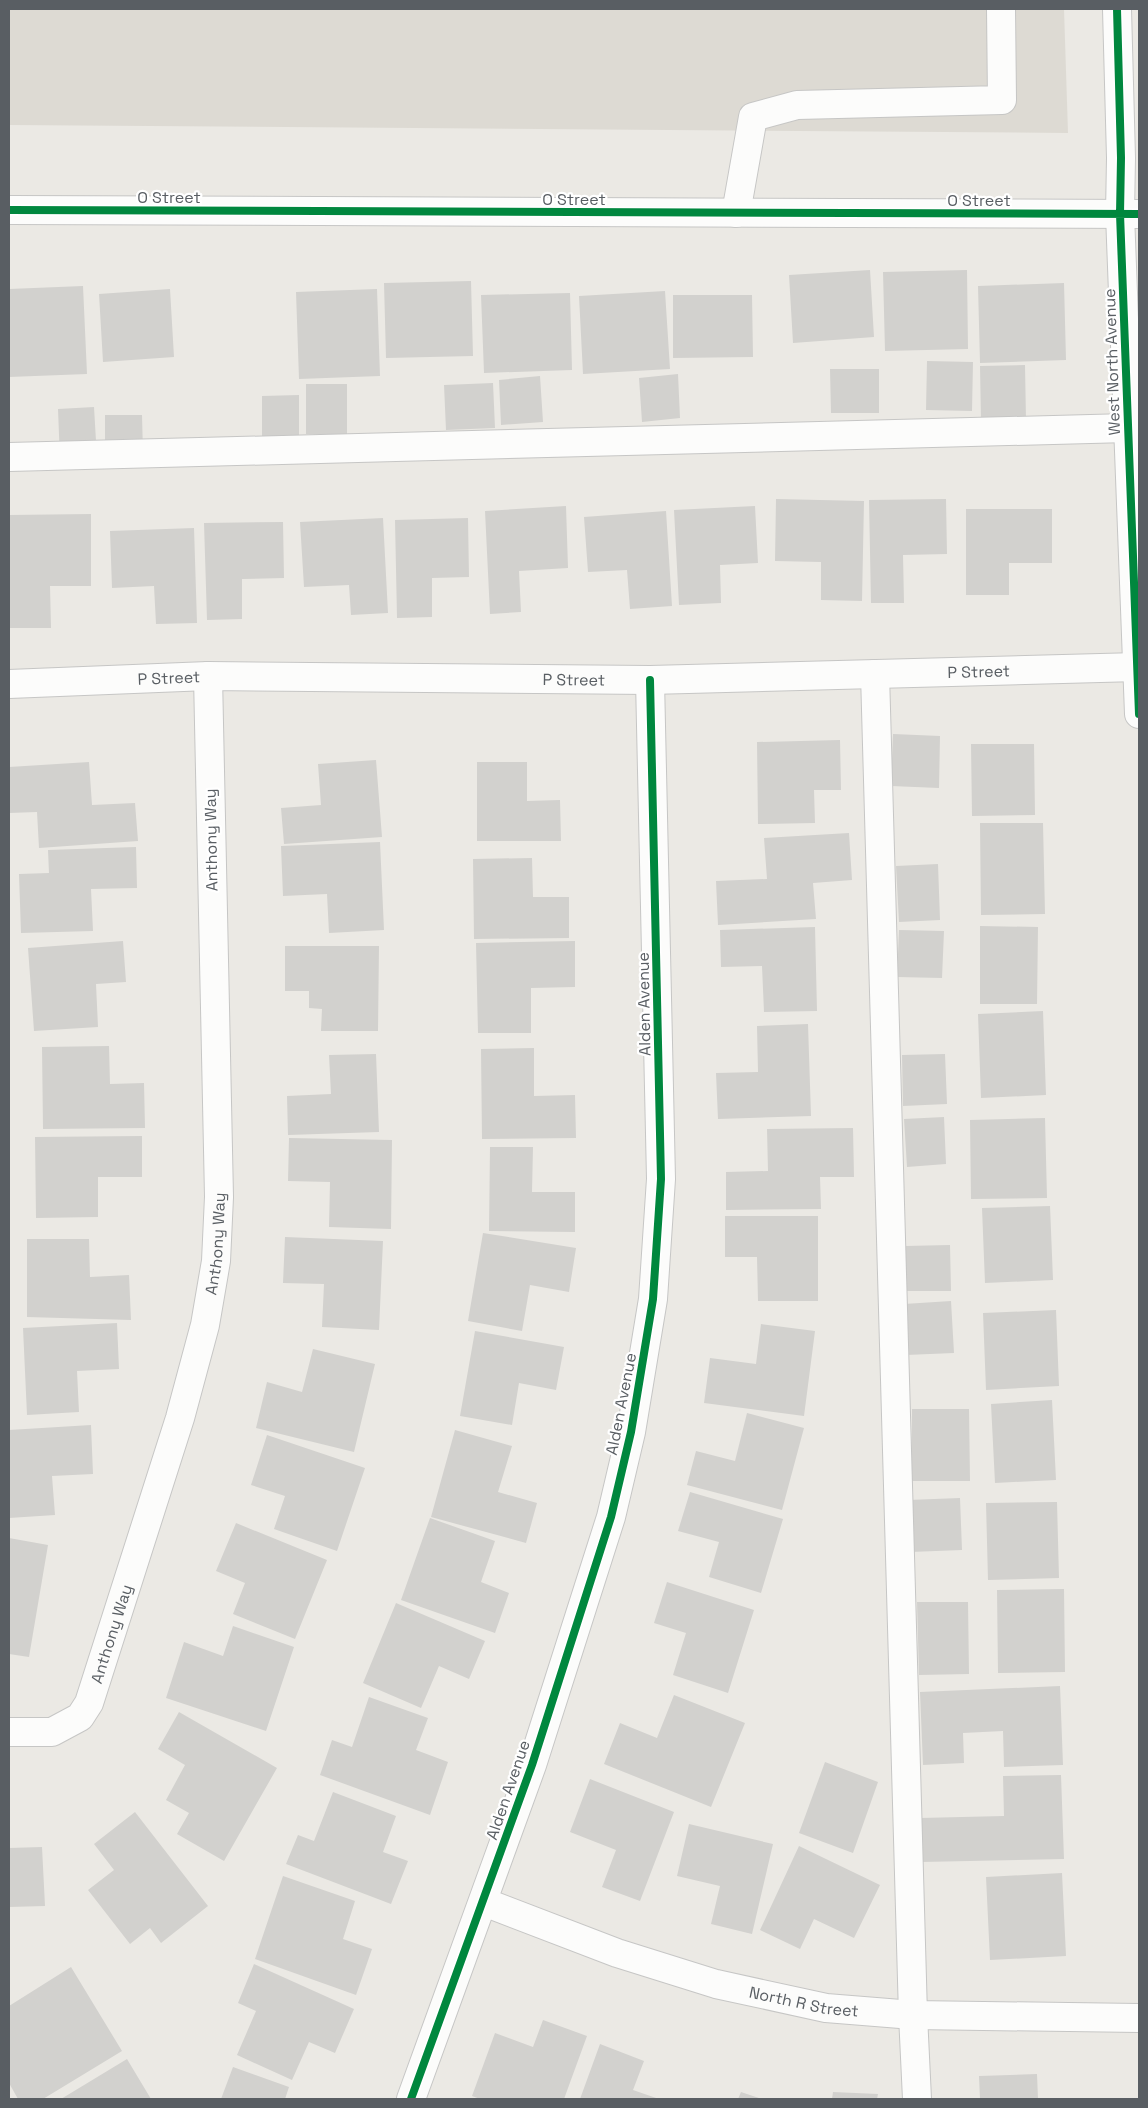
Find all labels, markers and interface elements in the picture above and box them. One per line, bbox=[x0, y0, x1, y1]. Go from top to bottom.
street label: O Street bbox=[137, 187, 201, 208]
street label: O Street bbox=[542, 189, 606, 210]
street label: O Street bbox=[947, 190, 1011, 211]
street label: West North Avenue bbox=[1099, 288, 1125, 436]
street label: P Street bbox=[947, 660, 1010, 683]
street label: P Street bbox=[137, 666, 201, 689]
street label: P Street bbox=[542, 669, 605, 690]
street label: Anthony Way bbox=[200, 788, 222, 892]
street label: Alden Avenue bbox=[633, 952, 655, 1056]
street label: Anthony Way bbox=[200, 1192, 230, 1297]
street label: Alden Avenue bbox=[601, 1351, 641, 1457]
street label: Anthony Way bbox=[85, 1582, 137, 1686]
street label: Alden Avenue bbox=[481, 1737, 535, 1843]
street label: North R Street bbox=[747, 1981, 859, 2021]

